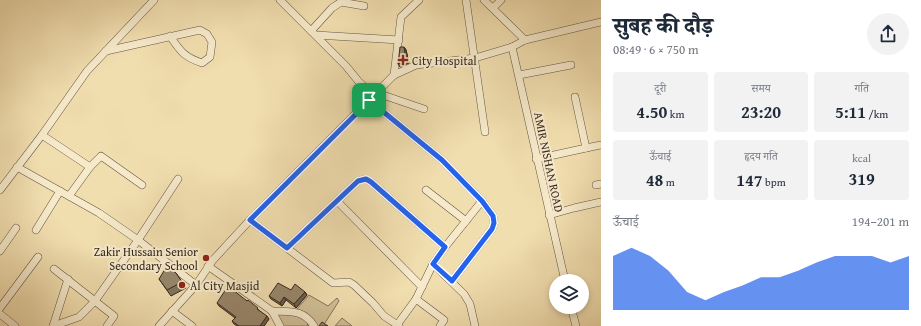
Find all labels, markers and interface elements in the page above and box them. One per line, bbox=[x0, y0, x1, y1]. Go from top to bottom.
text: सुबह की दौड़ bbox=[613, 9, 713, 41]
button: share bbox=[867, 13, 909, 55]
text: 08:49 · 6 × 750 m bbox=[613, 40, 699, 59]
place label: City Hospital bbox=[412, 52, 477, 69]
marker: City Hospital bbox=[397, 54, 409, 66]
text: दूरी bbox=[654, 80, 666, 96]
text: समय bbox=[751, 80, 771, 96]
text: गति bbox=[854, 80, 869, 96]
pin bbox=[352, 83, 386, 117]
icon: arrive bbox=[358, 89, 380, 111]
text: 4.50 bbox=[636, 99, 667, 124]
text: 23:20 bbox=[741, 99, 781, 124]
text: 5:11 bbox=[835, 99, 866, 124]
text: km bbox=[667, 106, 684, 122]
text: /km bbox=[866, 106, 888, 122]
street label: AMIR NISHAN ROAD bbox=[530, 110, 568, 214]
text: ऊँचाई bbox=[649, 148, 671, 164]
text: हृदय गति bbox=[744, 148, 778, 164]
text: kcal bbox=[852, 150, 871, 166]
text: 319 bbox=[848, 166, 875, 191]
text: 48 bbox=[646, 167, 663, 192]
text: 147 bbox=[736, 167, 763, 192]
text: m bbox=[663, 174, 675, 190]
text: bpm bbox=[763, 174, 786, 190]
text: ऊँचाई bbox=[613, 212, 639, 231]
text: 194–201 m bbox=[852, 212, 909, 231]
place label: Zakir Hussain Senior Secondary School bbox=[94, 243, 199, 274]
marker: Zakir Hussain Senior Secondary School bbox=[201, 253, 211, 263]
map controls bbox=[549, 274, 589, 314]
button: layers bbox=[549, 274, 589, 314]
place label: Al City Masjid bbox=[190, 277, 260, 294]
marker: Al City Masjid bbox=[177, 280, 187, 290]

